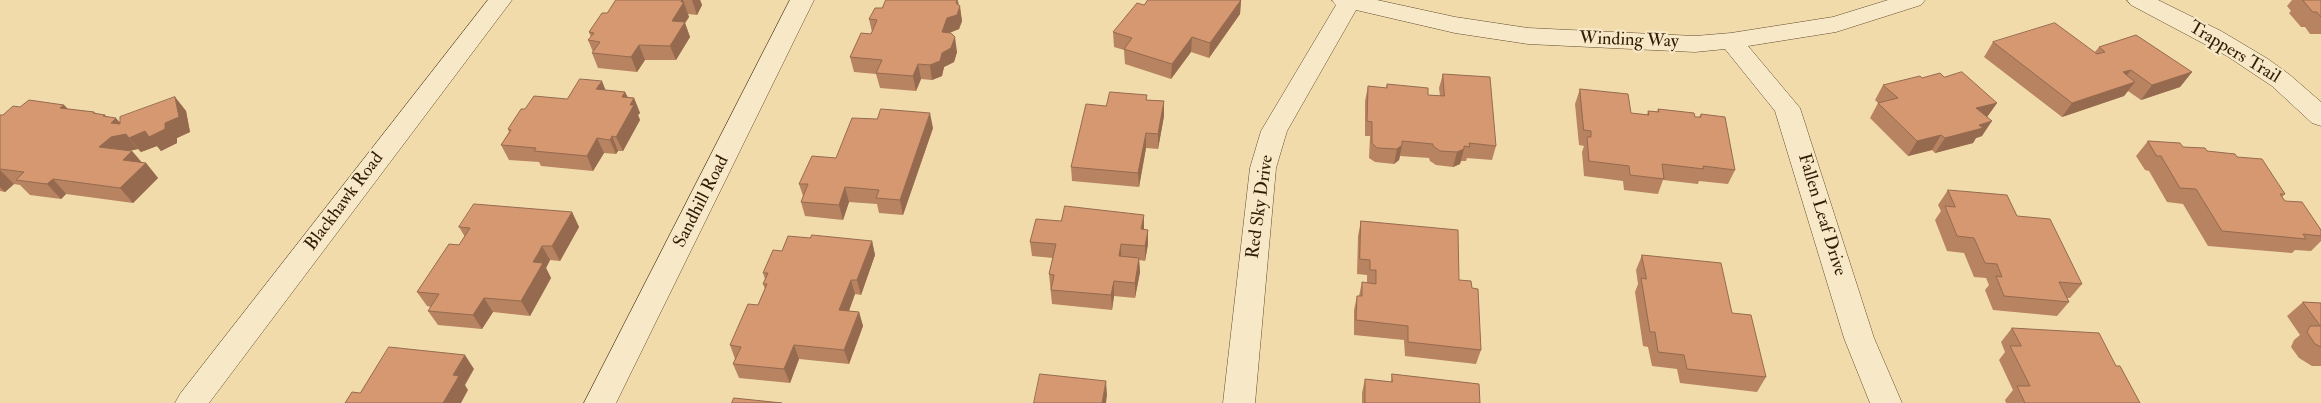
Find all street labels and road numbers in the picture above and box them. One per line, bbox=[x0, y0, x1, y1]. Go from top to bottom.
street label: Trappers Trail bbox=[2184, 17, 2284, 89]
street label: Winding Way bbox=[1579, 28, 1679, 54]
street label: Blackhawk Road bbox=[301, 149, 389, 255]
street label: Fallen Leaf Drive bbox=[1792, 151, 1850, 279]
street label: Sandhill Road bbox=[670, 152, 734, 252]
street label: Red Sky Drive bbox=[1243, 154, 1279, 260]

